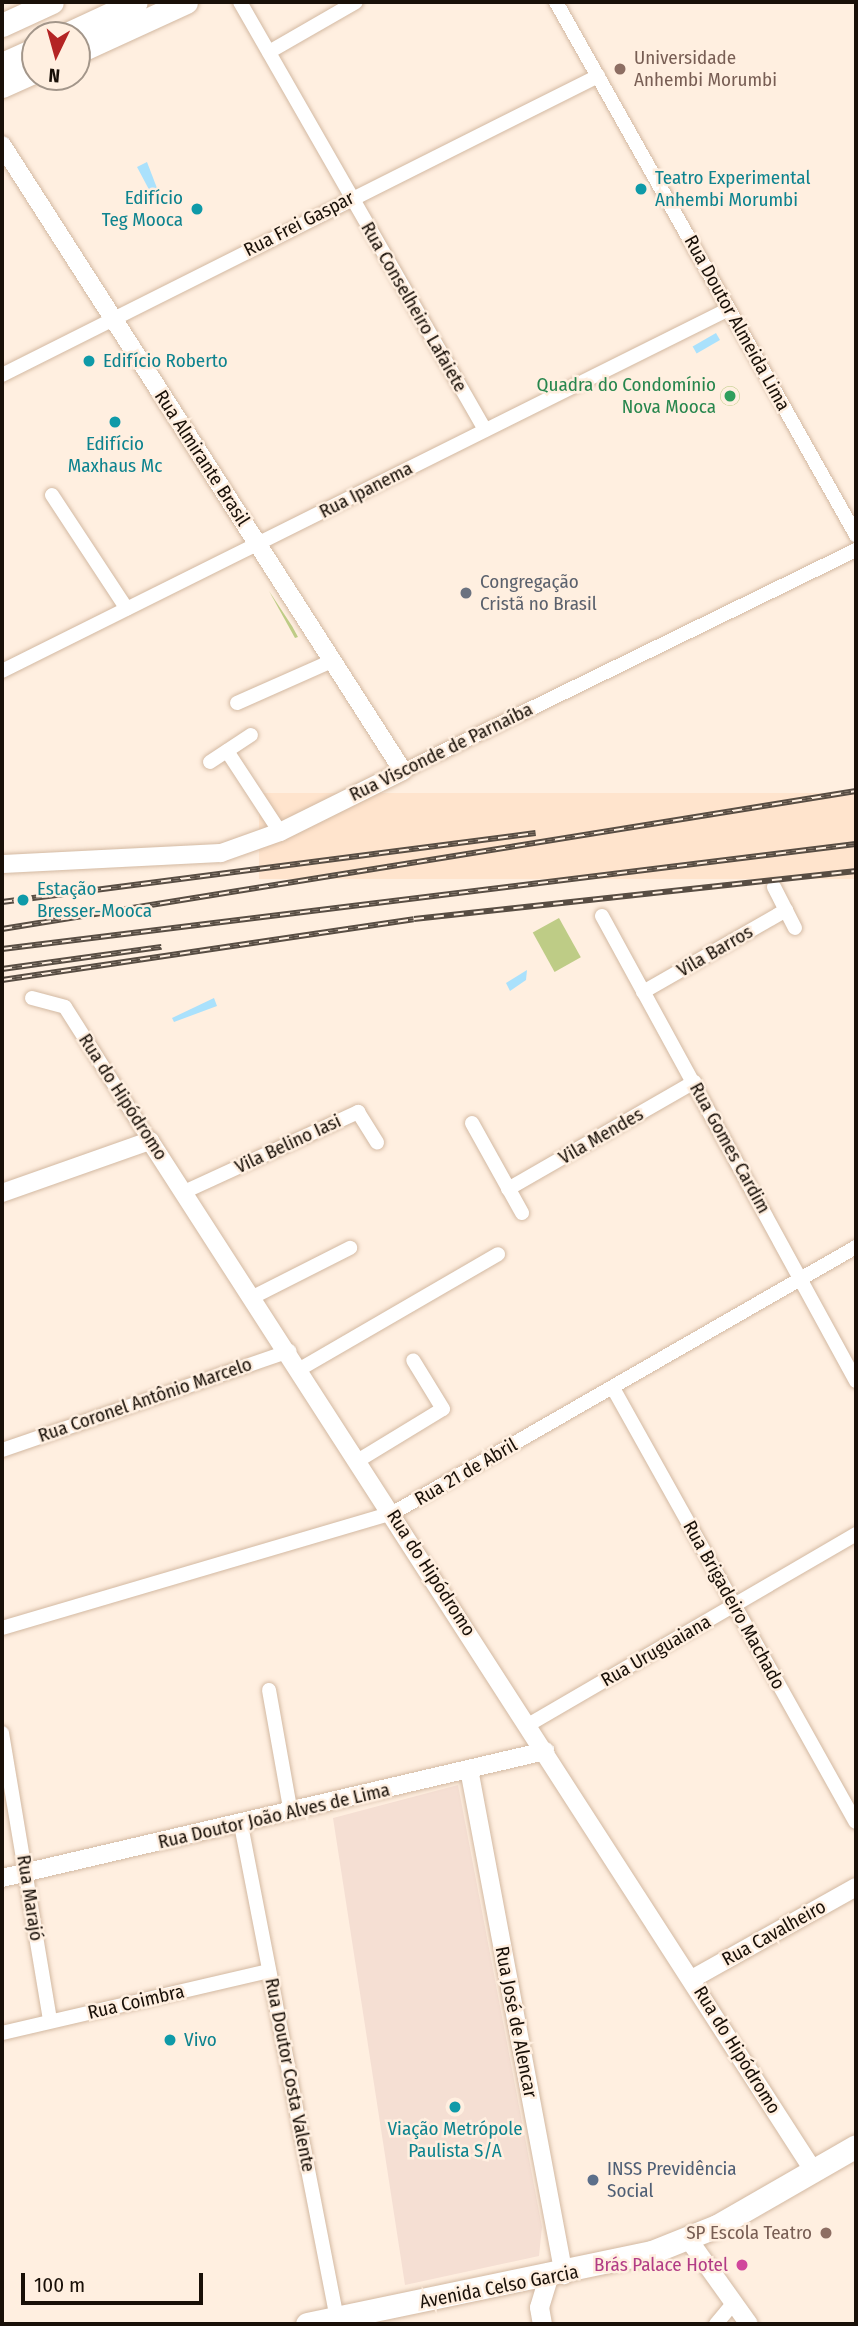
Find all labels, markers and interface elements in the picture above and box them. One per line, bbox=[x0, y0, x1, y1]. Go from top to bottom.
north arrow bbox=[21, 21, 91, 91]
place label: Universidade Anhembi Morumbi bbox=[634, 47, 777, 91]
marker: Universidade Anhembi Morumbi bbox=[612, 61, 628, 77]
text: N bbox=[48, 63, 61, 87]
place label: Teatro Experimental Anhembi Morumbi bbox=[655, 167, 810, 211]
marker: Teatro Experimental Anhembi Morumbi bbox=[633, 181, 649, 197]
street label: Rua Frei Gaspar bbox=[240, 186, 358, 262]
place label: Edifício Teg Mooca bbox=[102, 187, 183, 231]
marker: Edifício Teg Mooca bbox=[189, 201, 205, 217]
street label: Rua Conselheiro Lafaiete bbox=[356, 218, 472, 396]
street label: Rua Doutor Almeida Lima bbox=[679, 231, 795, 415]
place label: Edifício Roberto bbox=[103, 350, 228, 372]
marker: Edifício Roberto bbox=[81, 353, 97, 369]
place label: Quadra do Condomínio Nova Mooca bbox=[537, 374, 716, 418]
street label: Rua Almirante Brasil bbox=[150, 386, 254, 530]
marker: Quadra do Condomínio Nova Mooca bbox=[722, 388, 738, 404]
marker: Edifício Maxhaus Mc bbox=[107, 414, 123, 430]
place label: Edifício Maxhaus Mc bbox=[68, 433, 162, 477]
street label: Rua Ipanema bbox=[316, 457, 416, 523]
place label: Congregação Cristã no Brasil bbox=[480, 571, 597, 615]
marker: Congregação Cristã no Brasil bbox=[458, 585, 474, 601]
street label: Rua Visconde de Parnaíba bbox=[346, 698, 536, 806]
place label: Estação Bresser-Mooca bbox=[37, 878, 152, 922]
marker: Estação Bresser-Mooca bbox=[15, 892, 31, 908]
street label: Vila Barros bbox=[673, 920, 757, 982]
street label: Rua do Hipódromo bbox=[74, 1030, 172, 1164]
street label: Rua Gomes Cardim bbox=[685, 1079, 775, 1217]
street label: Vila Mendes bbox=[555, 1103, 647, 1169]
street label: Vila Belino Iasi bbox=[231, 1110, 345, 1178]
street label: Rua Coronel Antônio Marcelo bbox=[35, 1353, 255, 1447]
street label: Rua 21 de Abril bbox=[411, 1434, 521, 1510]
street label: Rua do Hipódromo bbox=[382, 1506, 480, 1640]
street label: Rua Brigadeiro Machado bbox=[678, 1517, 790, 1693]
street label: Rua Uruguaiana bbox=[597, 1610, 715, 1692]
street label: Rua Doutor João Alves de Lima bbox=[156, 1778, 392, 1854]
street label: Rua Marajó bbox=[12, 1853, 48, 1943]
street label: Rua Cavalheiro bbox=[718, 1895, 830, 1971]
street label: Rua José de Alencar bbox=[490, 1945, 542, 2099]
street label: Rua Doutor Costa Valente bbox=[260, 1976, 320, 2174]
street label: Rua Coimbra bbox=[86, 1980, 186, 2024]
street label: Rua do Hipódromo bbox=[689, 1982, 785, 2118]
place label: Vivo bbox=[184, 2029, 217, 2051]
marker: Vivo bbox=[162, 2032, 178, 2048]
marker: Viação Metrópole Paulista S/A bbox=[447, 2099, 463, 2115]
place label: Viação Metrópole Paulista S/A bbox=[387, 2118, 523, 2162]
place label: INSS Previdência Social bbox=[607, 2158, 737, 2202]
marker: INSS Previdência Social bbox=[585, 2172, 601, 2188]
place label: SP Escola Teatro bbox=[686, 2222, 812, 2244]
marker: SP Escola Teatro bbox=[818, 2225, 834, 2241]
place label: Brás Palace Hotel bbox=[594, 2254, 728, 2276]
marker: Brás Palace Hotel bbox=[734, 2257, 750, 2273]
scale bar bbox=[24, 2260, 206, 2304]
street label: Avenida Celso Garcia bbox=[418, 2260, 580, 2314]
text: 100 m bbox=[34, 2272, 85, 2298]

